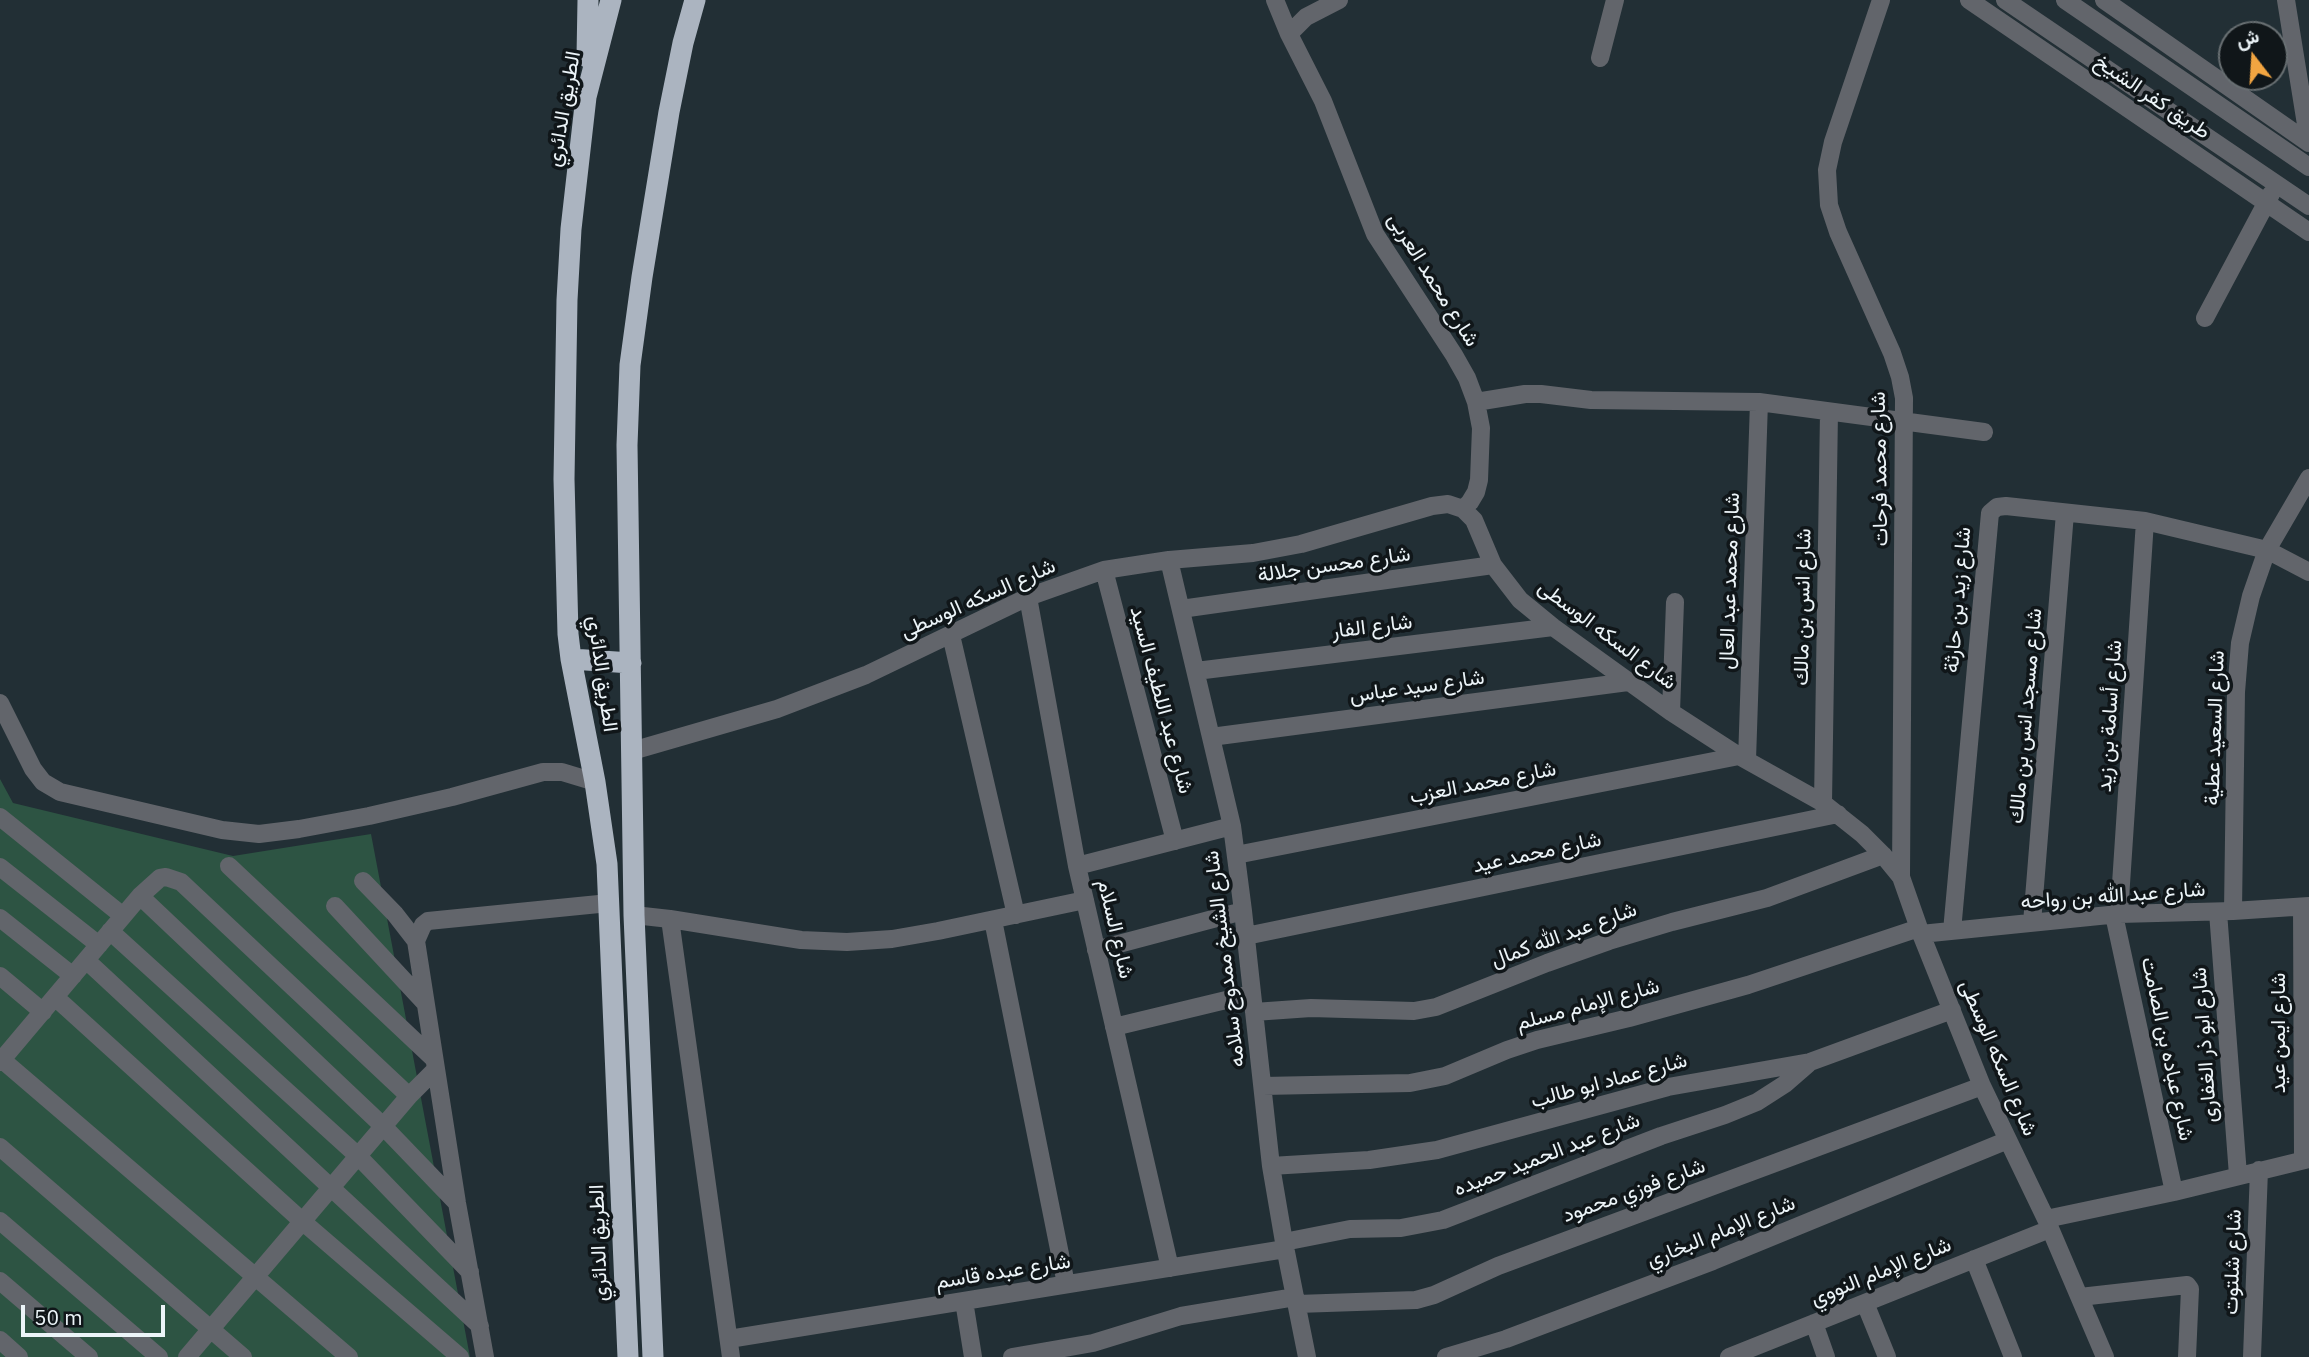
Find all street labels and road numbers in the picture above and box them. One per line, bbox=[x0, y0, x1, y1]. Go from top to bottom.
street label: الطريق الدائري bbox=[541, 49, 587, 169]
street label: طريق كفر الشيخ bbox=[2089, 49, 2215, 145]
street label: شارع محمد العربى bbox=[1382, 208, 1484, 352]
street label: شارع محمد فرحات bbox=[1866, 391, 1894, 547]
street label: شارع محمد عبد العال bbox=[1714, 492, 1746, 670]
street label: شارع زيد بن حارثة bbox=[1939, 526, 1977, 674]
street label: شارع انس بن مالك bbox=[1789, 528, 1817, 686]
street label: شارع محسن جلالة bbox=[1256, 542, 1412, 588]
street label: شارع السكه الوسطى bbox=[897, 554, 1059, 644]
street label: شارع السكه الوسطى bbox=[1533, 575, 1681, 695]
street label: شارع عبد اللطيف السيد bbox=[1124, 604, 1198, 796]
street label: شارع مسجد انس بن مالك bbox=[2004, 607, 2048, 825]
street label: شارع الفار bbox=[1330, 610, 1414, 644]
street label: الطريق الدائري bbox=[581, 614, 623, 734]
street label: شارع أسامة بن زيد bbox=[2092, 639, 2128, 793]
street label: شارع السعيد عطية bbox=[2200, 650, 2230, 806]
street label: شارع سيد عباس bbox=[1348, 665, 1486, 709]
street label: شارع محمد العزب bbox=[1408, 756, 1558, 810]
street label: شارع محمد عيد bbox=[1471, 827, 1603, 879]
street label: شارع الشيخ ممدوح سلامه bbox=[1199, 849, 1251, 1069]
street label: شارع السلام bbox=[1091, 877, 1139, 981]
street label: شارع عبد الله بن رواحه bbox=[2020, 877, 2206, 915]
street label: شارع عبد الله كمال bbox=[1488, 897, 1640, 973]
street label: شارع عباده بن الصامت bbox=[2135, 955, 2199, 1143]
street label: شارع ابو ذر الغفارى bbox=[2187, 966, 2223, 1124]
street label: شارع ايمن عيد bbox=[2266, 973, 2292, 1093]
street label: شارع الإمام مسلم bbox=[1514, 974, 1662, 1036]
street label: شارع السكه الوسطى bbox=[1954, 976, 2042, 1140]
street label: شارع عماد ابو طالب bbox=[1528, 1048, 1690, 1114]
street label: شارع عبد الحميد حميده bbox=[1450, 1108, 1644, 1202]
street label: شارع فوزي محمود bbox=[1559, 1154, 1709, 1228]
street label: الطريق الدائري bbox=[584, 1184, 614, 1302]
street label: شارع الإمام البخاري bbox=[1643, 1191, 1799, 1273]
street label: شارع شلتوت bbox=[2219, 1209, 2247, 1315]
street label: شارع الإمام النووي bbox=[1807, 1232, 1955, 1312]
street label: شارع عبده قاسم bbox=[934, 1249, 1072, 1295]

